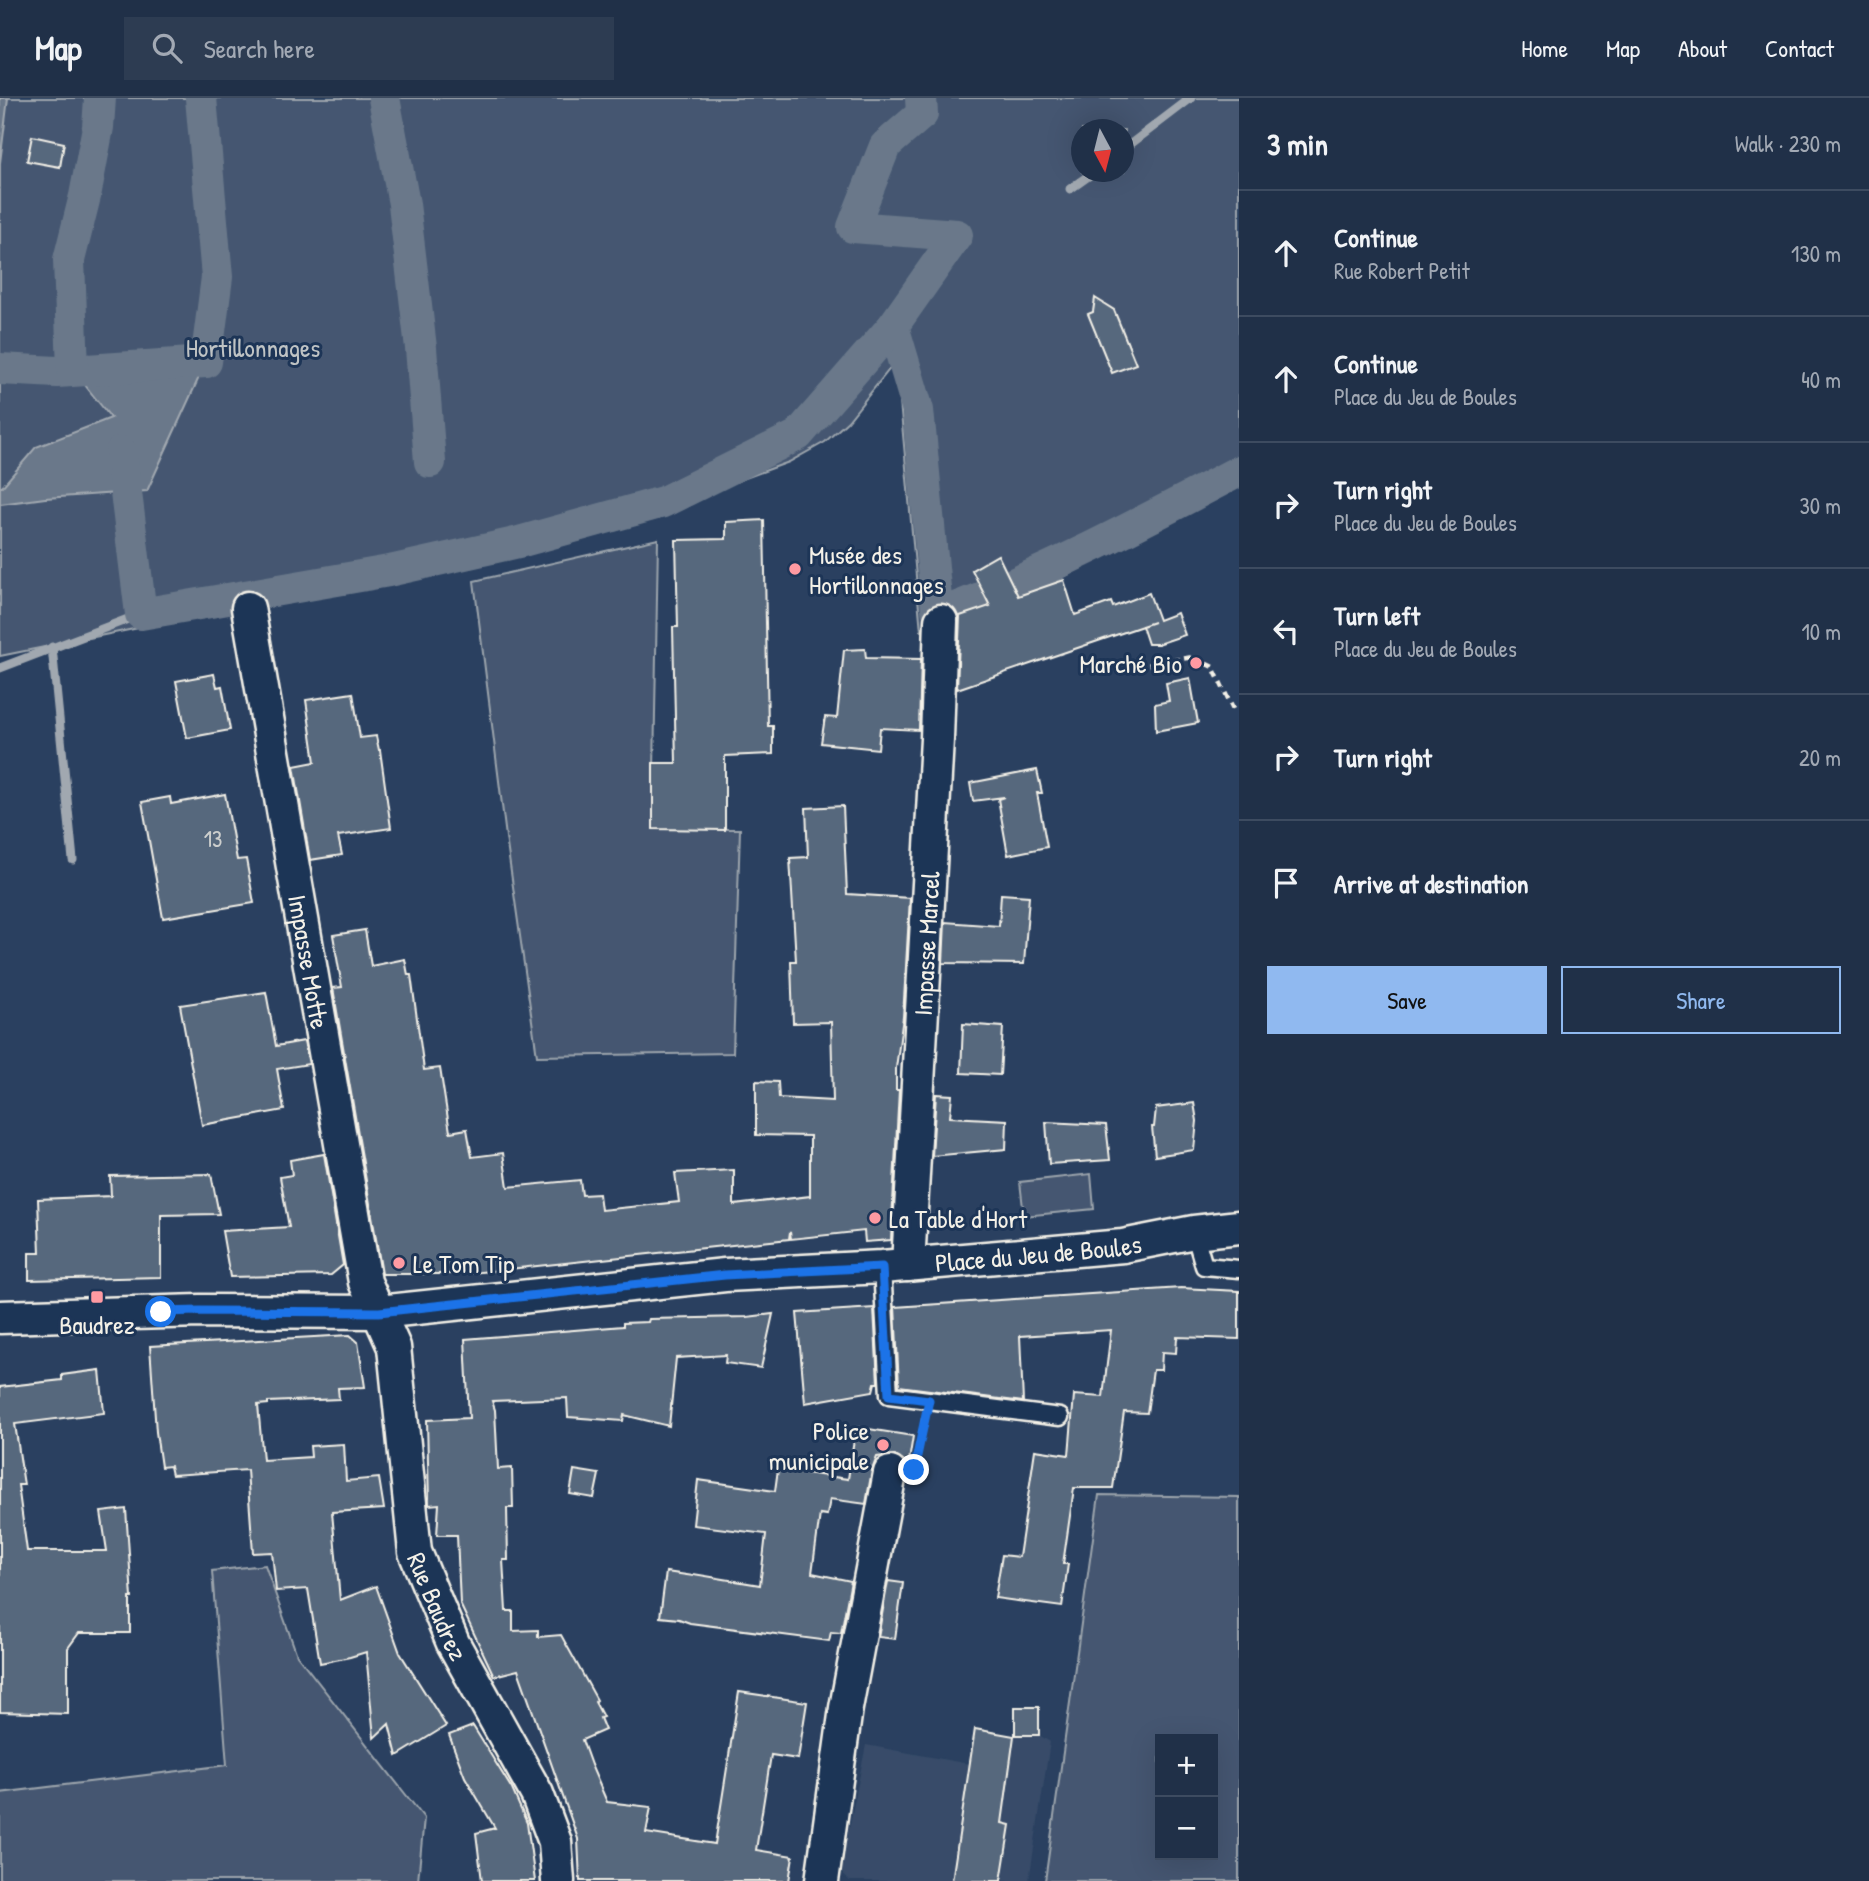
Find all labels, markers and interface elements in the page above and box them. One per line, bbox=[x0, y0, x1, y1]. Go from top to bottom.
search box bbox=[124, 17, 614, 80]
text: Map bbox=[35, 26, 82, 70]
icon: search bbox=[148, 29, 186, 67]
text: Search here bbox=[204, 31, 315, 66]
text: Home bbox=[1521, 32, 1568, 64]
text: Map bbox=[1606, 32, 1640, 64]
text: About bbox=[1678, 32, 1727, 64]
text: Contact bbox=[1765, 32, 1834, 64]
north arrow bbox=[1071, 119, 1134, 182]
text: 3 min bbox=[1267, 124, 1328, 164]
text: Walk · 230 m bbox=[1735, 128, 1841, 159]
text: Continue bbox=[1334, 220, 1418, 255]
icon: ahead bbox=[1267, 234, 1305, 272]
text: 130 m bbox=[1791, 238, 1841, 269]
text: Rue Robert Petit bbox=[1334, 255, 1470, 286]
park label: Hortillonnages bbox=[186, 330, 320, 365]
text: Continue bbox=[1334, 346, 1418, 381]
icon: ahead bbox=[1267, 360, 1305, 398]
text: 40 m bbox=[1801, 364, 1841, 395]
text: Place du Jeu de Boules bbox=[1334, 381, 1517, 412]
text: Turn right bbox=[1334, 472, 1432, 507]
icon: right bbox=[1267, 486, 1305, 524]
text: 30 m bbox=[1799, 490, 1841, 521]
text: Place du Jeu de Boules bbox=[1334, 507, 1517, 538]
place label: Musée des Hortillonnages bbox=[809, 537, 944, 602]
marker: Musée des Hortillonnages bbox=[787, 561, 803, 577]
text: Turn left bbox=[1334, 598, 1420, 633]
icon: left bbox=[1267, 612, 1305, 650]
text: 10 m bbox=[1801, 616, 1841, 647]
text: Place du Jeu de Boules bbox=[1334, 633, 1517, 664]
place label: Marché Bio bbox=[1080, 646, 1182, 681]
marker: Marché Bio bbox=[1188, 655, 1204, 671]
icon: right bbox=[1267, 738, 1305, 776]
text: Turn right bbox=[1334, 740, 1432, 775]
text: 20 m bbox=[1799, 742, 1841, 773]
house number: 13 bbox=[204, 823, 222, 854]
icon: arrive bbox=[1267, 864, 1305, 902]
text: Arrive at destination bbox=[1334, 866, 1529, 901]
street label: Impasse Marcel bbox=[904, 870, 947, 1017]
street label: Impasse Motte bbox=[281, 892, 338, 1032]
button: Save bbox=[1267, 966, 1547, 1034]
button: Share bbox=[1561, 966, 1841, 1034]
place label: La Table d'Hort bbox=[889, 1201, 1028, 1236]
marker: La Table d'Hort bbox=[867, 1210, 883, 1226]
street label: Place du Jeu de Boules bbox=[934, 1225, 1144, 1280]
place label: Le Tom Tip bbox=[413, 1246, 514, 1281]
marker: Le Tom Tip bbox=[391, 1255, 407, 1271]
marker: Baudrez bbox=[89, 1289, 105, 1305]
route start bbox=[145, 1296, 176, 1327]
place label: Baudrez bbox=[59, 1307, 135, 1342]
place label: Police municipale bbox=[769, 1413, 869, 1478]
marker: Police municipale bbox=[875, 1437, 891, 1453]
route end bbox=[898, 1454, 929, 1485]
street label: Rue Baudrez bbox=[399, 1547, 477, 1666]
map controls bbox=[1155, 1734, 1218, 1860]
button: + bbox=[1155, 1734, 1218, 1797]
button: − bbox=[1155, 1797, 1218, 1860]

